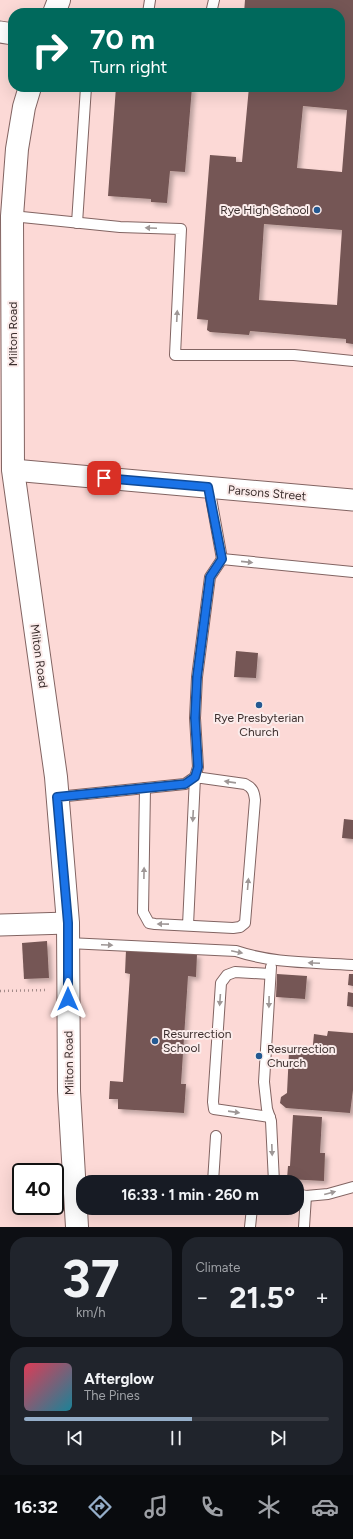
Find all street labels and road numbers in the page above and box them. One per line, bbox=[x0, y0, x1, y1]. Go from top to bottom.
street label: Milton Road bbox=[6, 302, 20, 366]
street label: Parsons Street bbox=[227, 483, 307, 503]
street label: Milton Road bbox=[28, 623, 50, 689]
street label: Milton Road bbox=[61, 1031, 77, 1095]

